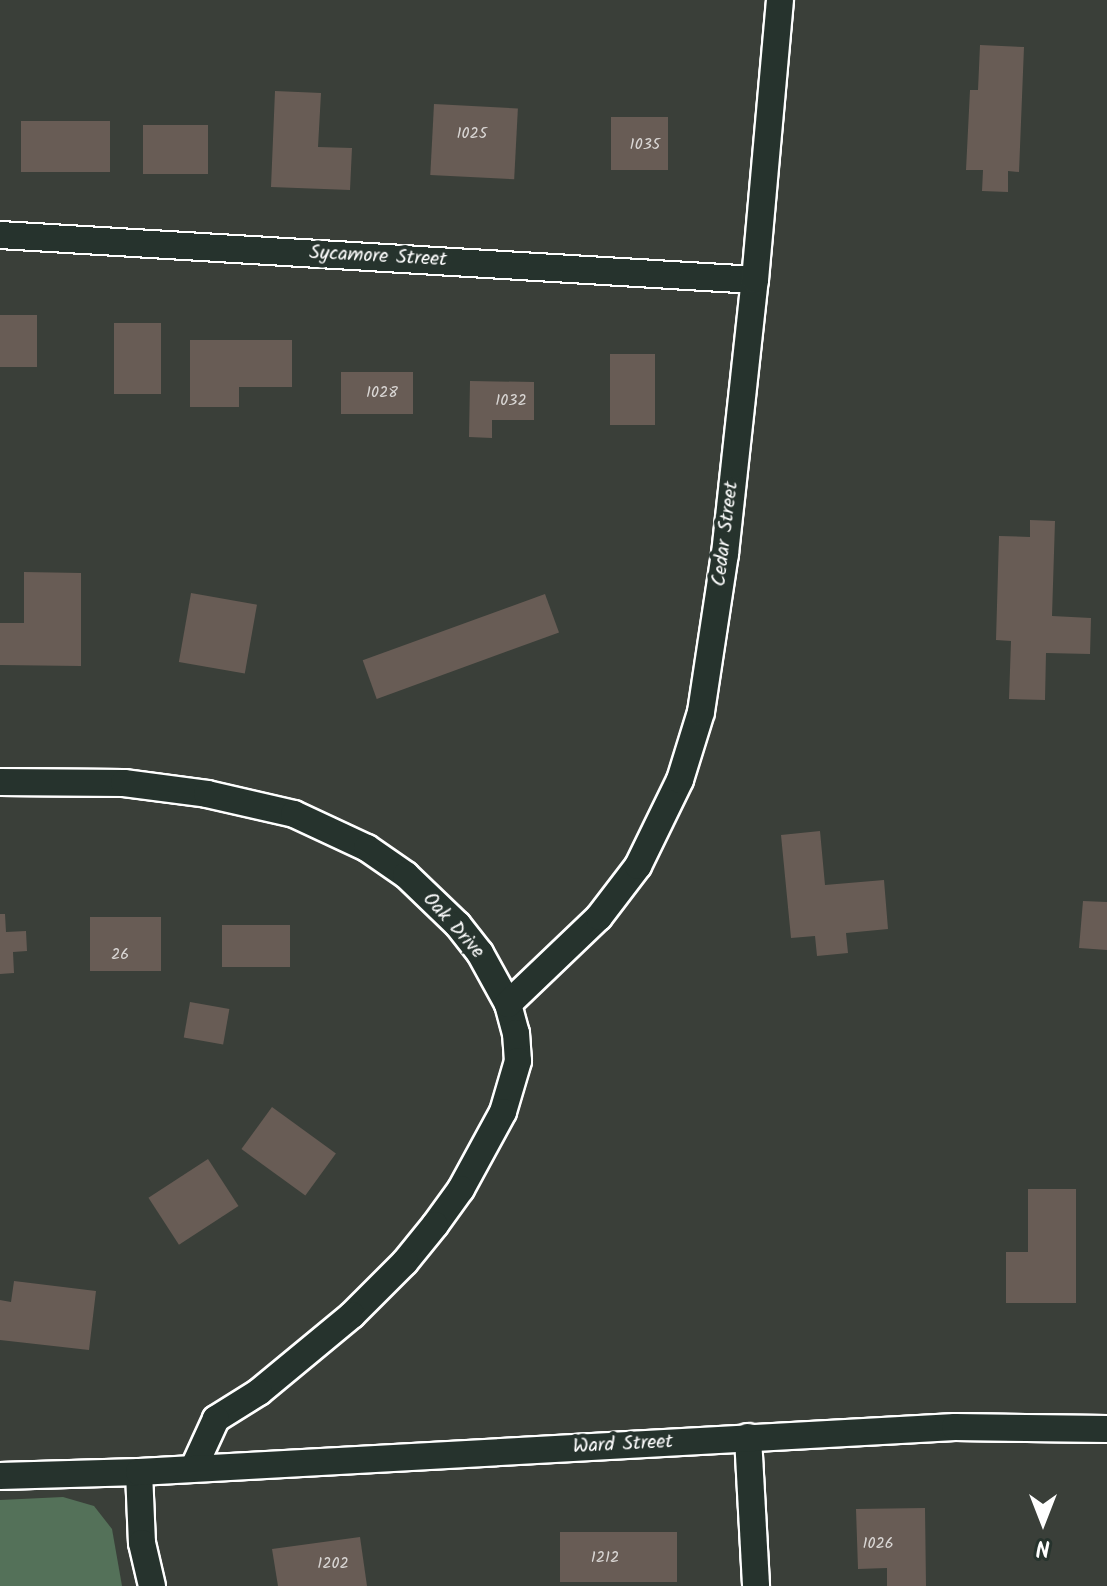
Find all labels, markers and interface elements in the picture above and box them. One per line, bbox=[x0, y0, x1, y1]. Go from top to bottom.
house number: 1025 bbox=[457, 124, 487, 144]
house number: 1035 bbox=[630, 135, 660, 155]
street label: Sycamore Street bbox=[309, 241, 447, 273]
house number: 1028 bbox=[366, 383, 398, 403]
house number: 1032 bbox=[495, 391, 527, 411]
street label: Cedar Street bbox=[708, 480, 744, 588]
street label: Oak Drive bbox=[417, 888, 489, 964]
house number: 26 bbox=[111, 945, 129, 965]
street label: Ward Street bbox=[572, 1430, 674, 1460]
north arrow bbox=[1003, 1482, 1083, 1562]
text: N bbox=[1036, 1529, 1050, 1564]
house number: 1026 bbox=[862, 1534, 894, 1554]
house number: 1212 bbox=[591, 1548, 619, 1568]
house number: 1202 bbox=[317, 1554, 349, 1574]

